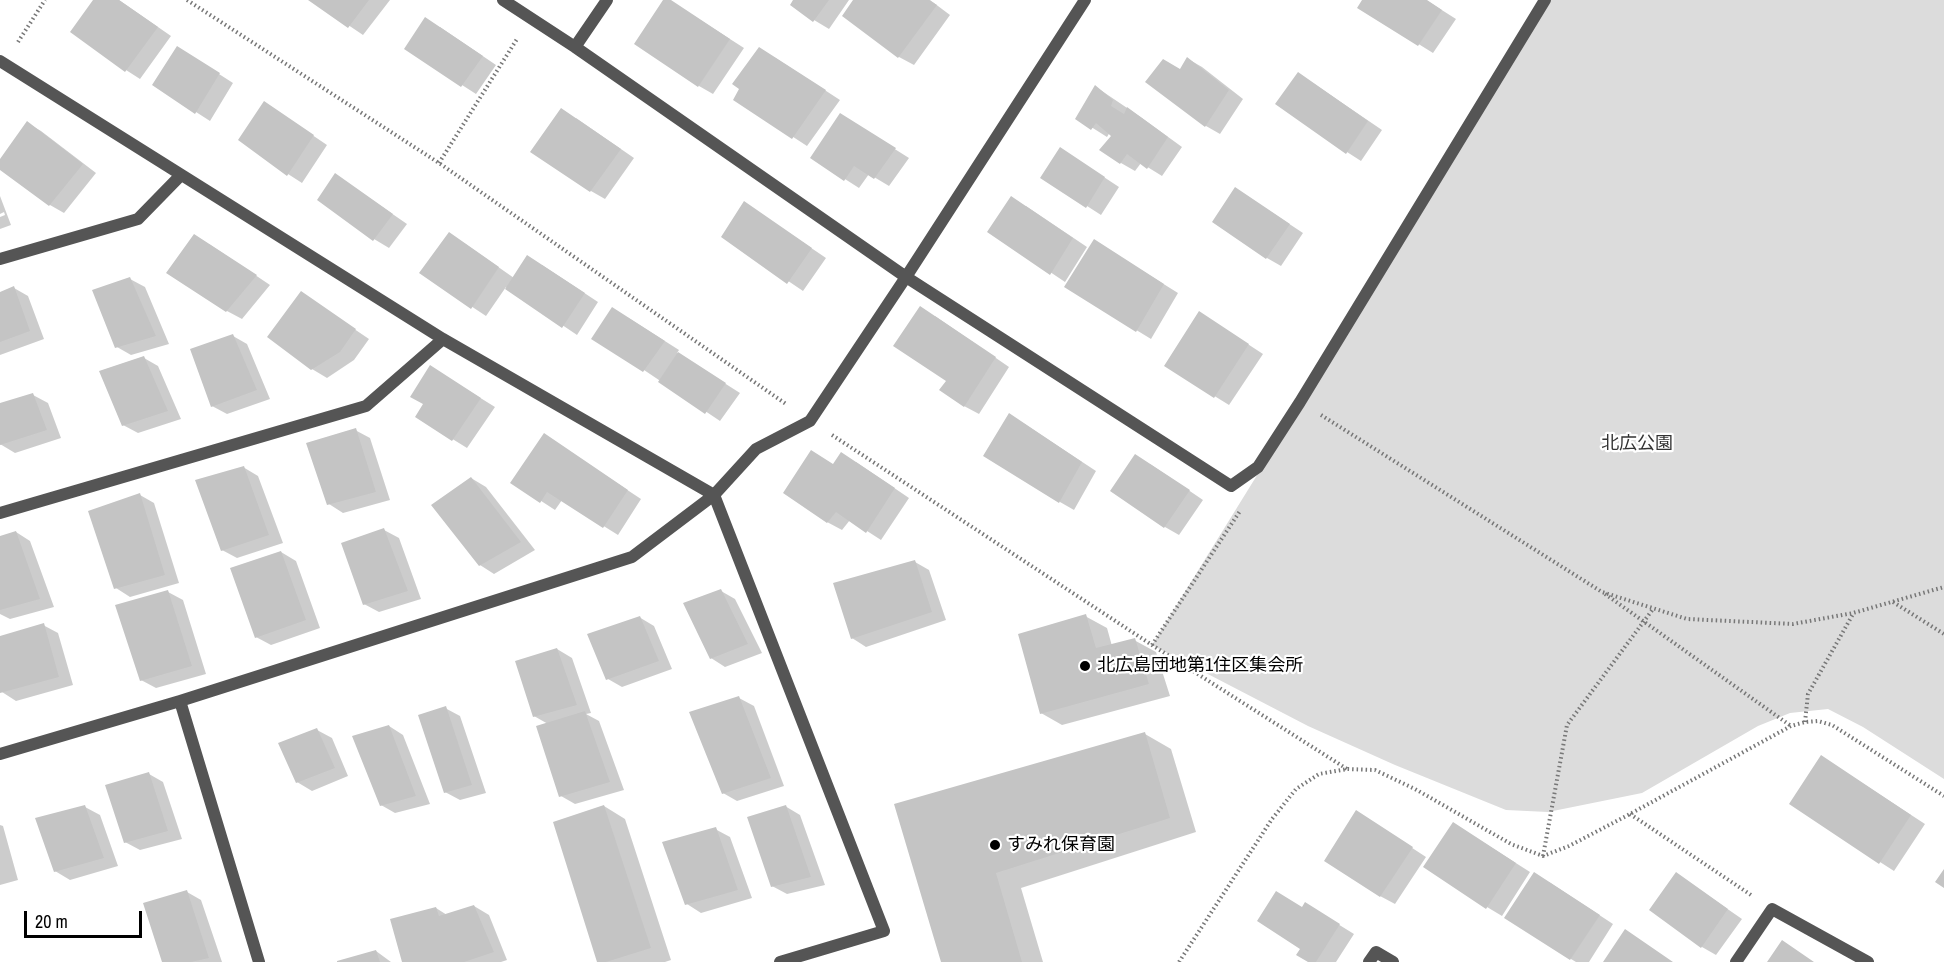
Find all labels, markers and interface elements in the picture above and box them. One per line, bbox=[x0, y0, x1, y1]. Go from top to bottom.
park label: 北広公園 bbox=[1601, 433, 1673, 455]
place label: 北広島団地第1住区集会所 bbox=[1097, 655, 1303, 677]
marker: 北広島団地第1住区集会所 bbox=[1078, 659, 1092, 673]
place label: すみれ保育園 bbox=[1007, 834, 1115, 856]
marker: すみれ保育園 bbox=[988, 838, 1002, 852]
scale bar bbox=[27, 899, 146, 937]
text: 20 m bbox=[35, 909, 68, 934]

